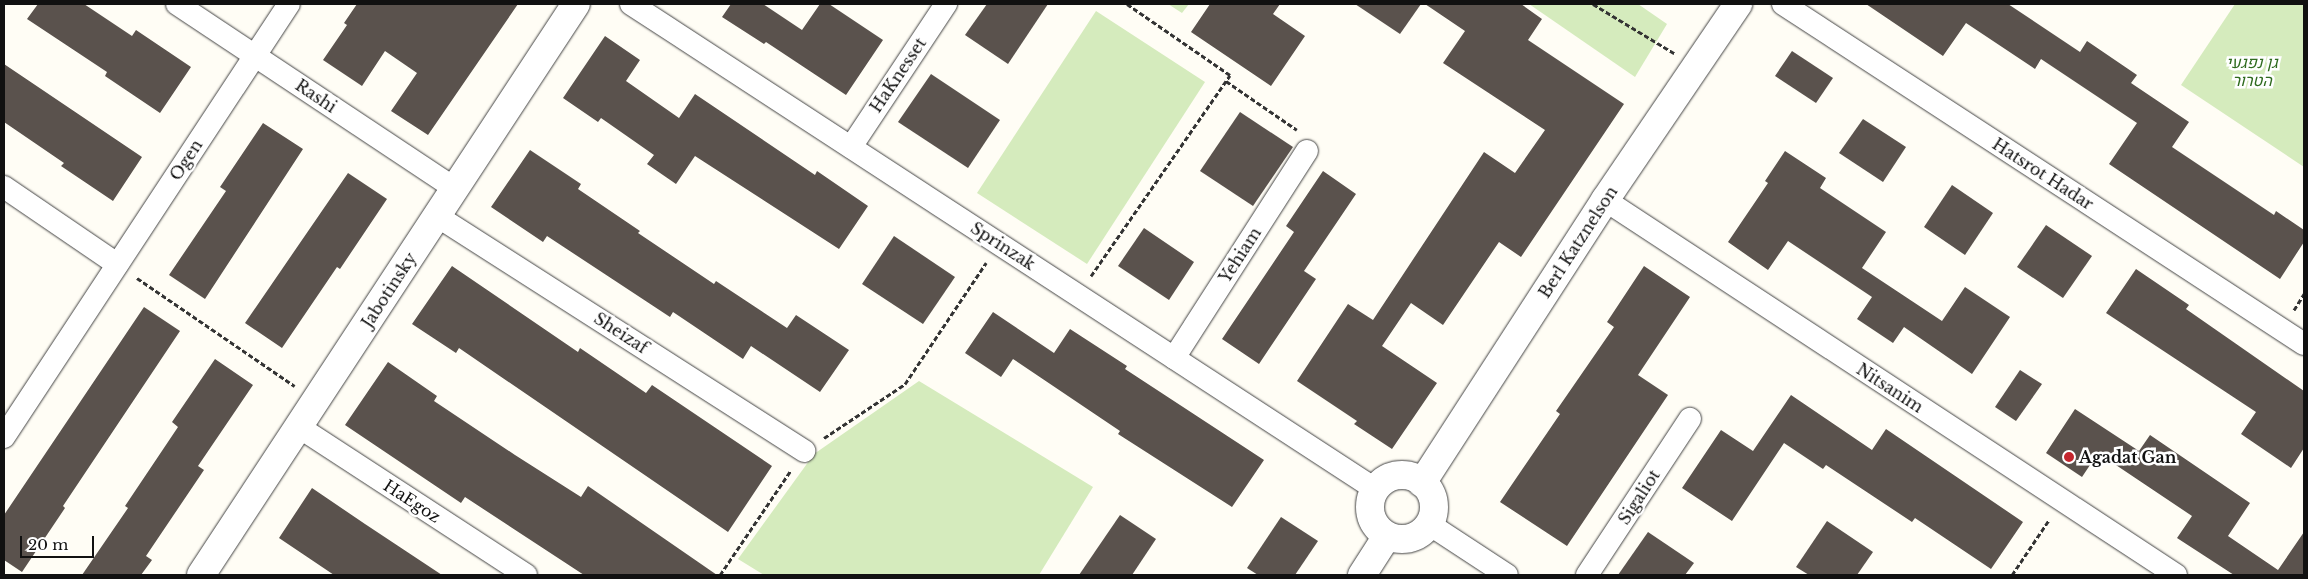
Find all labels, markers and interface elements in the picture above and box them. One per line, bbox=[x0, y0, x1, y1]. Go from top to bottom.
street label: HaKnesset bbox=[866, 34, 930, 116]
park label: גן נפגעי הטרור bbox=[2226, 52, 2278, 90]
street label: Rashi bbox=[292, 75, 340, 117]
street label: Hatsrot Hadar bbox=[1989, 134, 2097, 214]
street label: Ogen bbox=[166, 136, 206, 184]
street label: Berl Katznelson bbox=[1535, 183, 1621, 301]
street label: Sprinzak bbox=[967, 218, 1039, 274]
street label: Yehiam bbox=[1215, 224, 1265, 286]
street label: Jabotinsky bbox=[358, 249, 420, 331]
street label: Sheizaf bbox=[590, 309, 652, 357]
street label: Nitsanim bbox=[1853, 359, 1927, 417]
place label: Agadat Gan bbox=[2079, 447, 2176, 467]
marker: Agadat Gan bbox=[2063, 451, 2075, 463]
street label: Sigaliot bbox=[1614, 466, 1664, 528]
street label: HaEgoz bbox=[380, 476, 444, 526]
scale bar bbox=[22, 526, 96, 558]
text: 20 m bbox=[28, 535, 68, 554]

